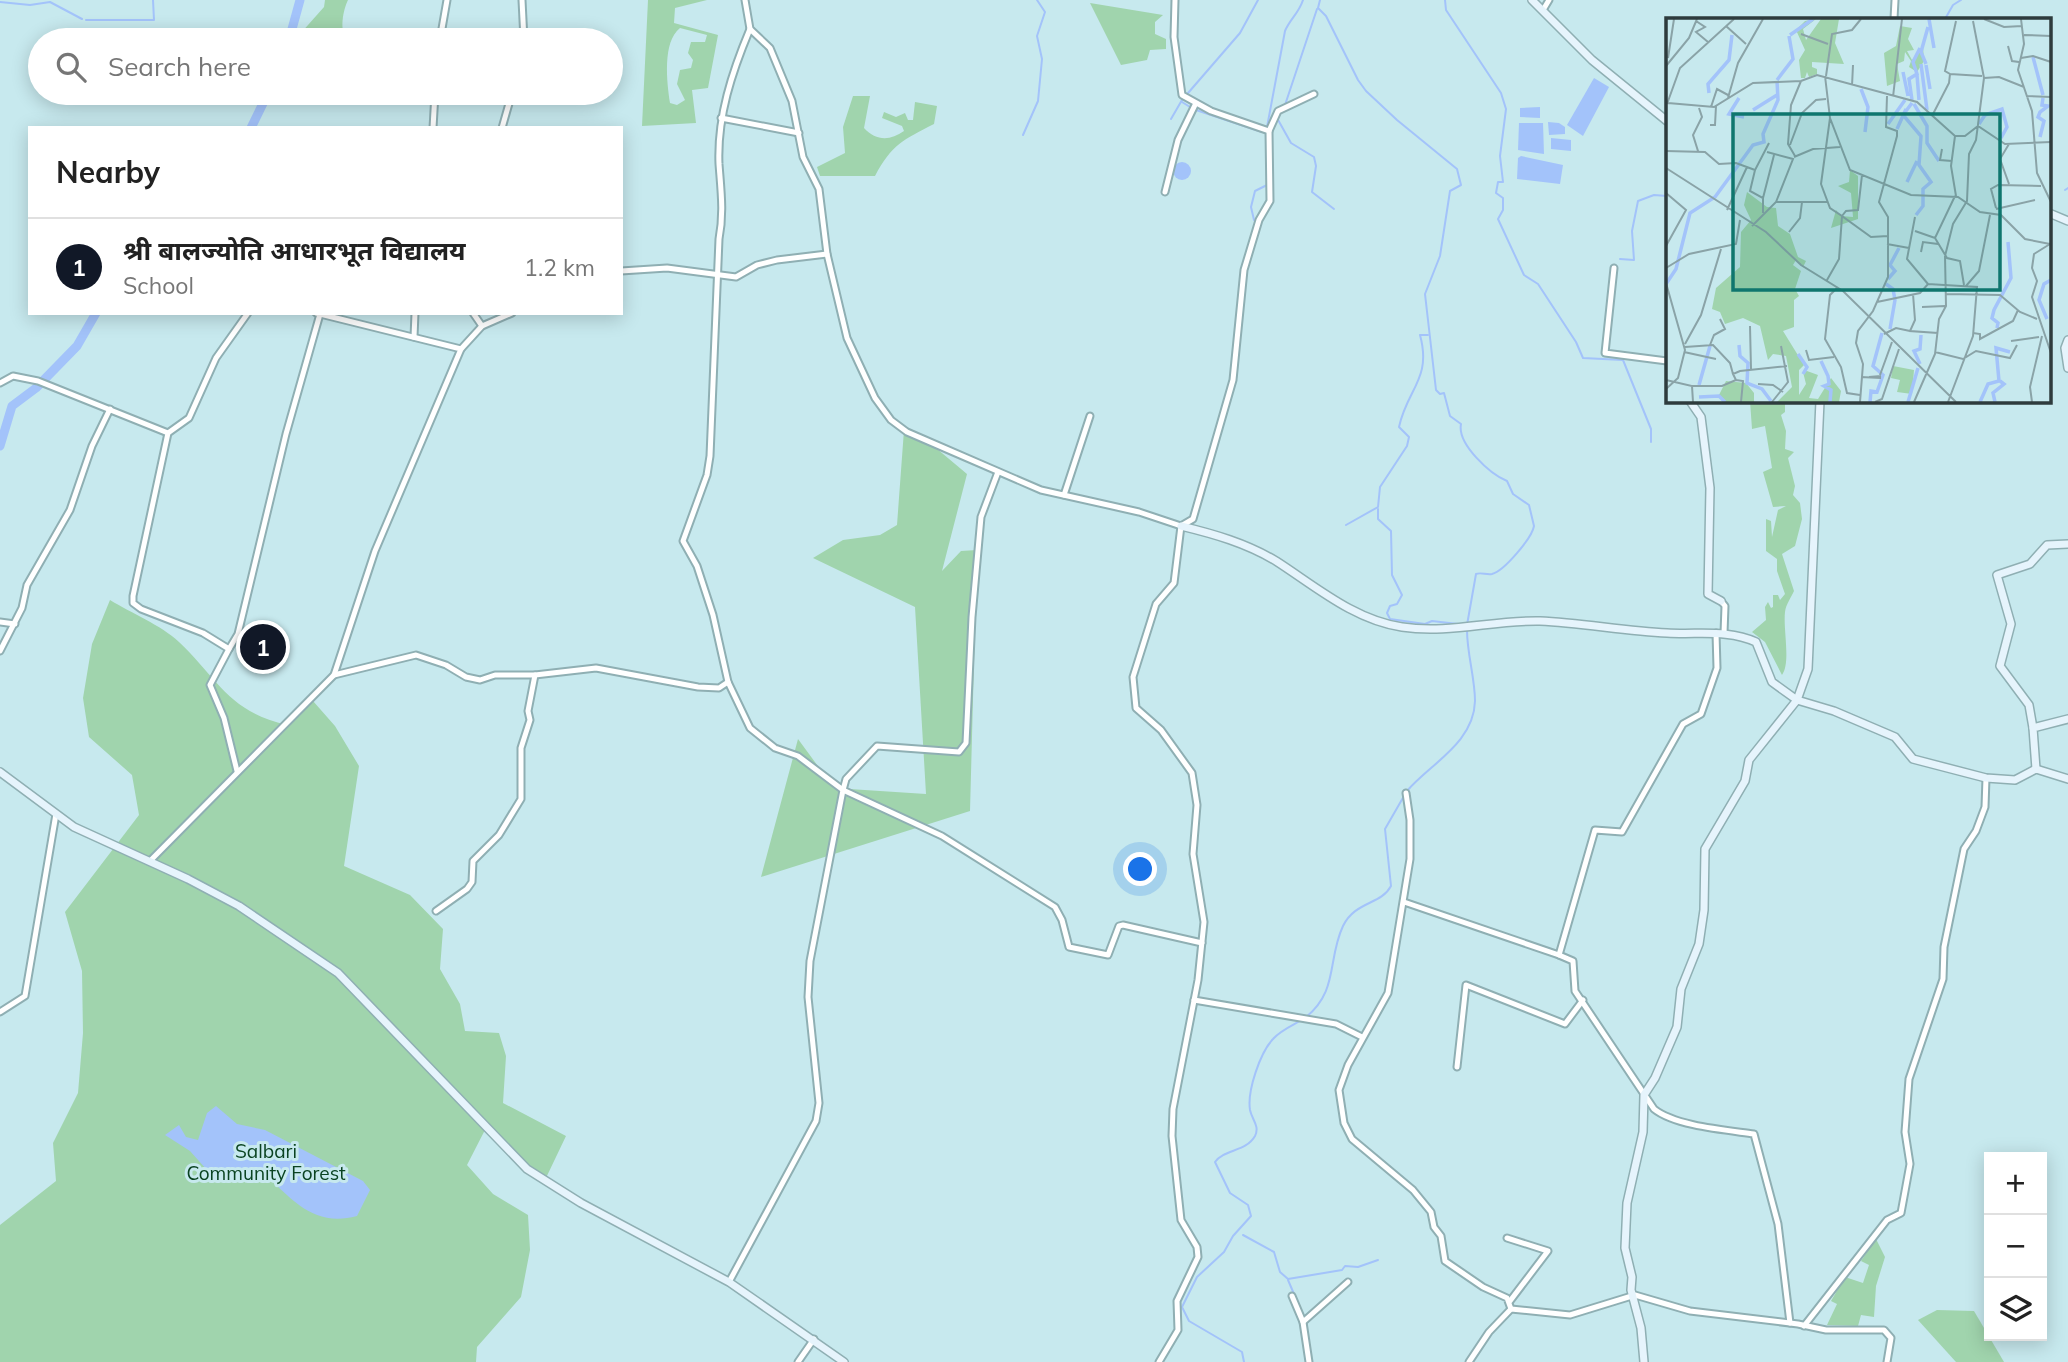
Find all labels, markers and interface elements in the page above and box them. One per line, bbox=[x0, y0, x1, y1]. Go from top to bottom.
inset map bbox=[1666, 18, 2050, 402]
search box bbox=[28, 28, 623, 105]
icon: search bbox=[52, 48, 90, 86]
text: Search here bbox=[108, 50, 251, 83]
text: Nearby bbox=[56, 153, 160, 191]
text: श्री बालज्योति आधारभूत विद्यालय bbox=[123, 234, 466, 267]
text: 1 bbox=[72, 253, 86, 282]
text: 1.2 km bbox=[524, 253, 595, 282]
text: School bbox=[123, 271, 194, 300]
pin: 1 bbox=[240, 621, 286, 673]
your location bbox=[1123, 852, 1157, 886]
park label: Salbari Community Forest bbox=[186, 1139, 346, 1185]
map controls bbox=[1984, 1152, 2047, 1341]
button: + bbox=[1984, 1152, 2047, 1215]
button: − bbox=[1984, 1215, 2047, 1278]
button: layers bbox=[1984, 1278, 2047, 1341]

